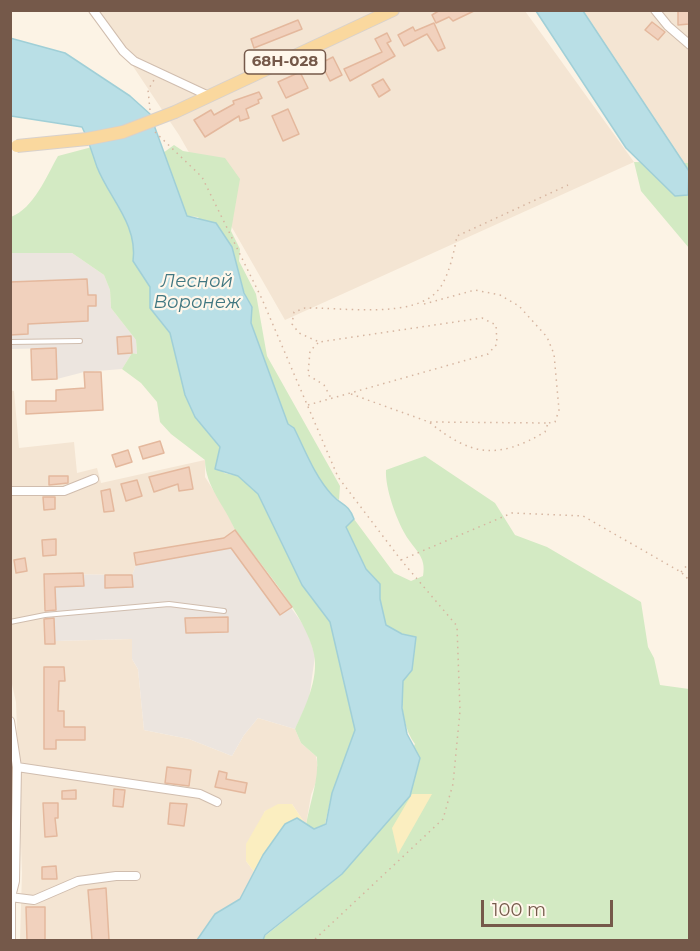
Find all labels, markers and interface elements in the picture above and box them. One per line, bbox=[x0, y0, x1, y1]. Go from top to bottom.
road number: 68Н-028 bbox=[244, 50, 326, 74]
water label: Лесной Воронеж bbox=[153, 271, 241, 314]
scale bar bbox=[484, 888, 616, 926]
text: 100 m bbox=[492, 899, 546, 921]

